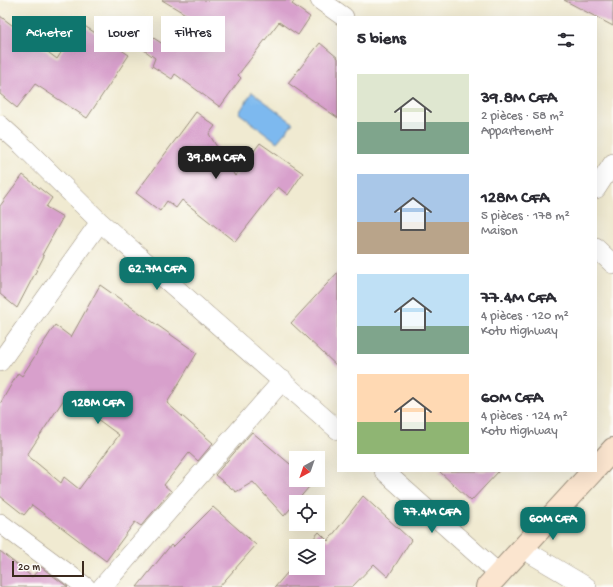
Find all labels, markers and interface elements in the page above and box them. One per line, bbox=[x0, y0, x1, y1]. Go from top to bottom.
chip: Acheter bbox=[12, 16, 86, 52]
chip: Louer bbox=[94, 16, 153, 52]
chip: Filtres bbox=[161, 16, 225, 52]
icon: filters bbox=[555, 29, 577, 51]
text: 5 biens bbox=[357, 30, 406, 50]
text: 39.8M CFA bbox=[481, 89, 557, 109]
icon: home bbox=[389, 90, 437, 138]
text: 2 pièces · 58 m² bbox=[481, 109, 564, 124]
text: Appartement bbox=[481, 124, 553, 139]
pin: 39.8M CFA bbox=[170, 146, 262, 180]
text: 39.8M CFA bbox=[187, 151, 245, 166]
text: 128M CFA bbox=[481, 189, 549, 209]
icon: home bbox=[389, 190, 437, 238]
text: 5 pièces · 178 m² bbox=[481, 209, 570, 224]
text: Maison bbox=[481, 224, 518, 239]
pin: 62.7M CFA bbox=[111, 257, 203, 291]
text: 62.7M CFA bbox=[128, 262, 186, 277]
text: 77.4M CFA bbox=[481, 289, 556, 309]
icon: home bbox=[389, 290, 437, 338]
text: 4 pièces · 120 m² bbox=[481, 309, 569, 324]
text: Kotu Highway bbox=[481, 324, 558, 339]
text: 60M CFA bbox=[481, 389, 543, 409]
icon: home bbox=[389, 390, 437, 438]
pin: 128M CFA bbox=[57, 391, 139, 425]
text: 128M CFA bbox=[72, 396, 124, 411]
text: 4 pièces · 124 m² bbox=[481, 409, 568, 424]
text: Kotu Highway bbox=[481, 424, 558, 439]
north arrow bbox=[289, 451, 325, 487]
map controls bbox=[289, 451, 325, 575]
button: locate bbox=[289, 495, 325, 531]
pin: 77.4M CFA bbox=[386, 500, 478, 534]
text: 77.4M CFA bbox=[403, 505, 461, 520]
pin: 60M CFA bbox=[516, 507, 590, 541]
text: 60M CFA bbox=[529, 512, 577, 527]
button: layers bbox=[289, 539, 325, 575]
scale bar bbox=[12, 559, 84, 578]
text: 20 m bbox=[18, 562, 40, 574]

